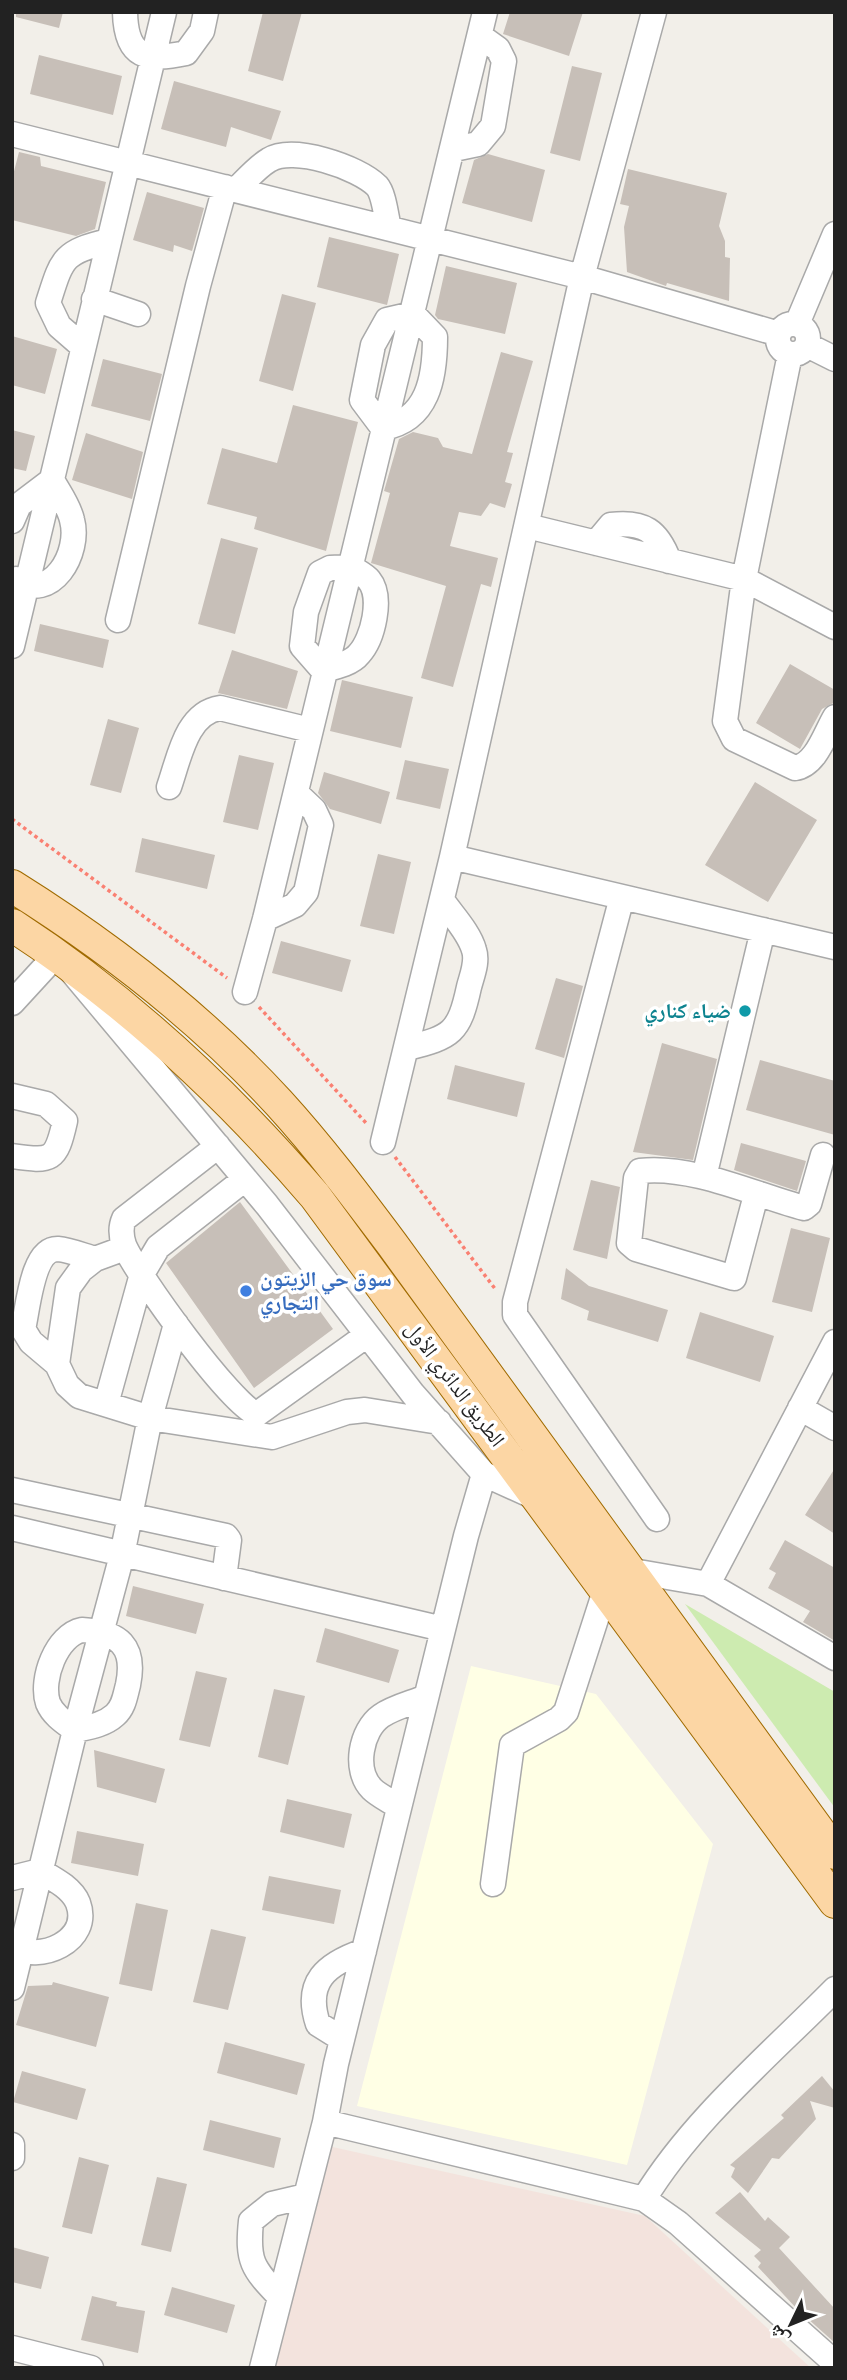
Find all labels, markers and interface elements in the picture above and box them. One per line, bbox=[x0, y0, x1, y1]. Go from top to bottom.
place label: ضياء كناري bbox=[644, 996, 731, 1027]
marker: ضياء كناري bbox=[737, 1003, 753, 1019]
place label: سوق حي الزيتون التجاري bbox=[260, 1264, 392, 1319]
marker: سوق حي الزيتون التجاري bbox=[238, 1283, 254, 1299]
street label: الطريق الدائري الأول bbox=[397, 1315, 512, 1454]
north arrow bbox=[756, 2289, 826, 2359]
text: ش bbox=[763, 2318, 796, 2351]

